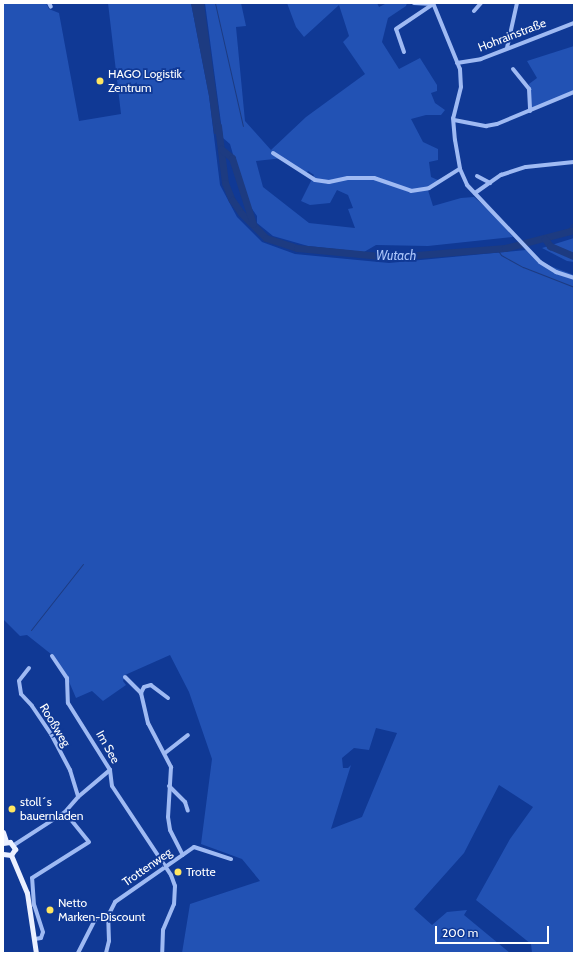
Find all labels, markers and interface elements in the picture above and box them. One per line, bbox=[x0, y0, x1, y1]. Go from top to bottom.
street label: Hohrainstraße bbox=[476, 15, 548, 55]
place label: HAGO Logistik Zentrum bbox=[108, 67, 182, 95]
marker: HAGO Logistik Zentrum bbox=[95, 76, 105, 86]
water label: Wutach bbox=[376, 247, 416, 263]
street label: Rooßweg bbox=[37, 701, 73, 749]
street label: Im See bbox=[93, 728, 123, 766]
place label: stoll´s bauernladen bbox=[20, 795, 83, 823]
marker: stoll´s bauernladen bbox=[7, 804, 17, 814]
street label: Trottenweg bbox=[120, 845, 174, 889]
place label: Trotte bbox=[186, 865, 216, 879]
marker: Trotte bbox=[173, 867, 183, 877]
place label: Netto Marken-Discount bbox=[58, 896, 145, 924]
marker: Netto Marken-Discount bbox=[45, 905, 55, 915]
scale bar bbox=[437, 918, 551, 944]
text: 200 m bbox=[442, 925, 478, 940]

